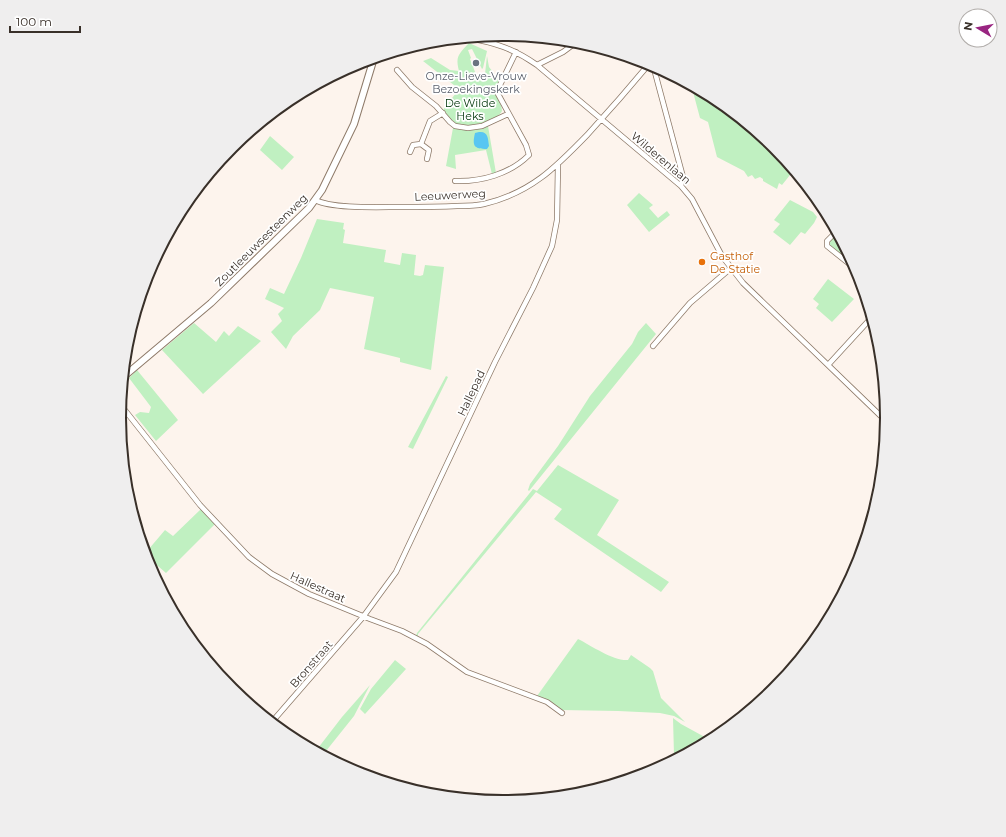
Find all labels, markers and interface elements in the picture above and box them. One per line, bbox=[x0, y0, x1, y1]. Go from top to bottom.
scale bar bbox=[10, 8, 80, 34]
north arrow bbox=[958, 8, 998, 48]
text: 100 m bbox=[16, 14, 52, 29]
text: N bbox=[960, 21, 976, 32]
marker: Onze-Lieve-Vrouw Bezoekingskerk bbox=[471, 58, 481, 68]
place label: Onze-Lieve-Vrouw Bezoekingskerk bbox=[425, 69, 527, 96]
park label: De Wilde Heks bbox=[445, 96, 496, 123]
street label: Wilderenlaan bbox=[628, 129, 694, 187]
street label: Leeuwerweg bbox=[414, 186, 486, 204]
street label: Zoutleeuwsesteenweg bbox=[212, 191, 310, 289]
place label: Gasthof De Statie bbox=[710, 249, 761, 276]
marker: Gasthof De Statie bbox=[697, 257, 707, 267]
street label: Hallepad bbox=[454, 368, 488, 418]
street label: Hallestraat bbox=[288, 569, 348, 606]
street label: Bronstraat bbox=[287, 637, 336, 691]

